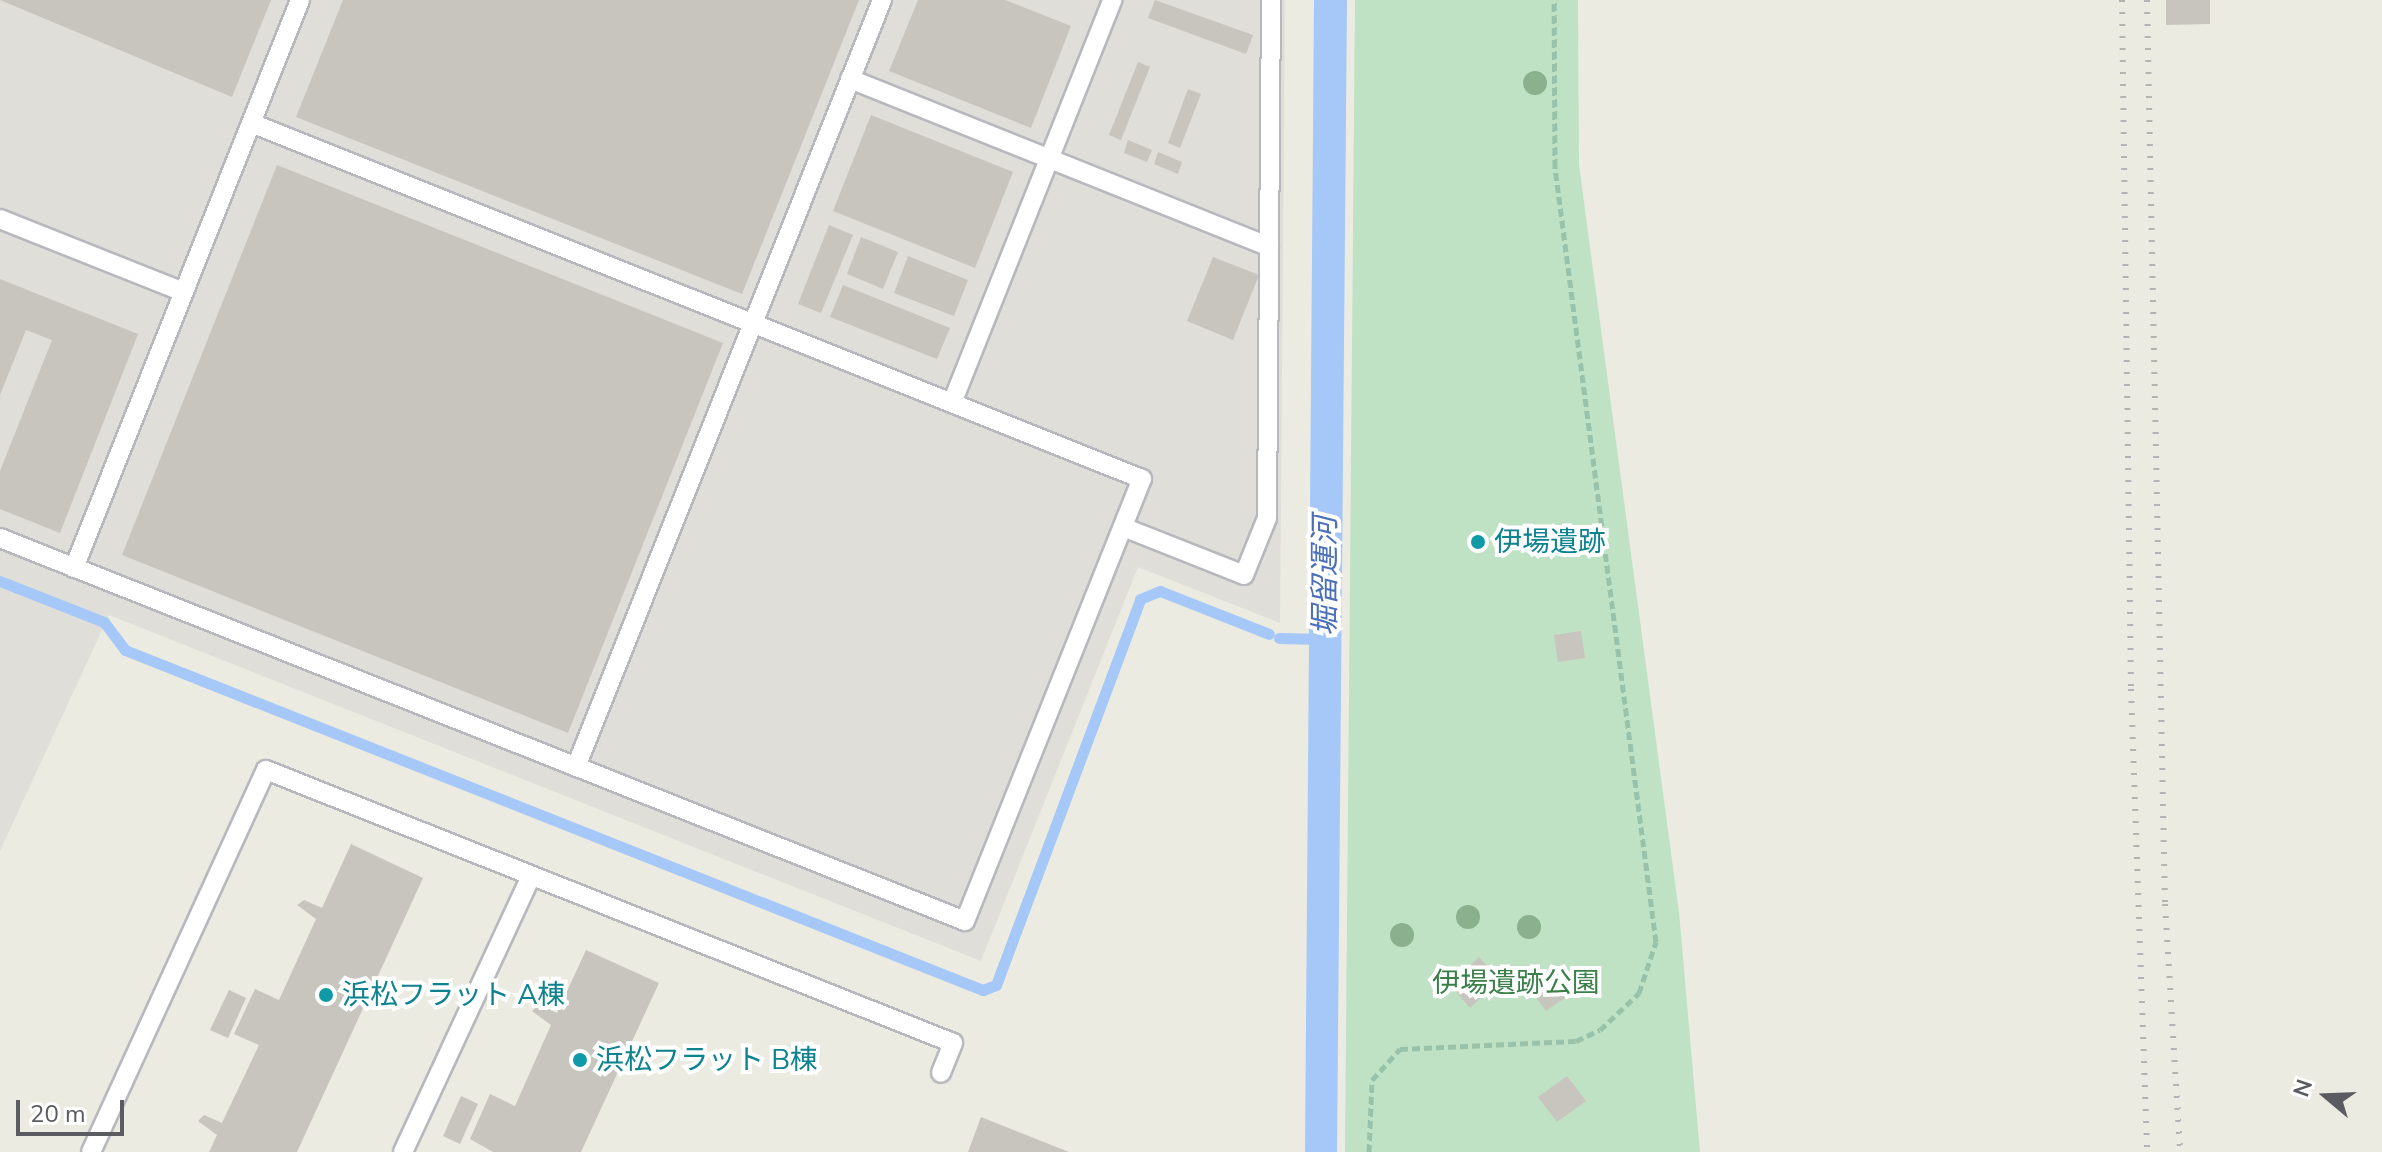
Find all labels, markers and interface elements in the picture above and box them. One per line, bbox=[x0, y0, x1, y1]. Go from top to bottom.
water label: 堀留運河 bbox=[1308, 516, 1344, 636]
place label: 伊場遺跡 bbox=[1494, 525, 1606, 559]
marker: 伊場遺跡 bbox=[1469, 533, 1487, 551]
park label: 伊場遺跡公園 bbox=[1432, 966, 1600, 1000]
place label: 浜松フラット A棟 bbox=[342, 978, 566, 1012]
marker: 浜松フラット A棟 bbox=[317, 986, 335, 1004]
place label: 浜松フラット B棟 bbox=[596, 1043, 818, 1077]
marker: 浜松フラット B棟 bbox=[571, 1051, 589, 1069]
north arrow bbox=[2286, 1056, 2366, 1136]
text: N bbox=[2286, 1076, 2320, 1101]
scale bar bbox=[20, 1084, 128, 1134]
text: 20 m bbox=[30, 1098, 86, 1130]

